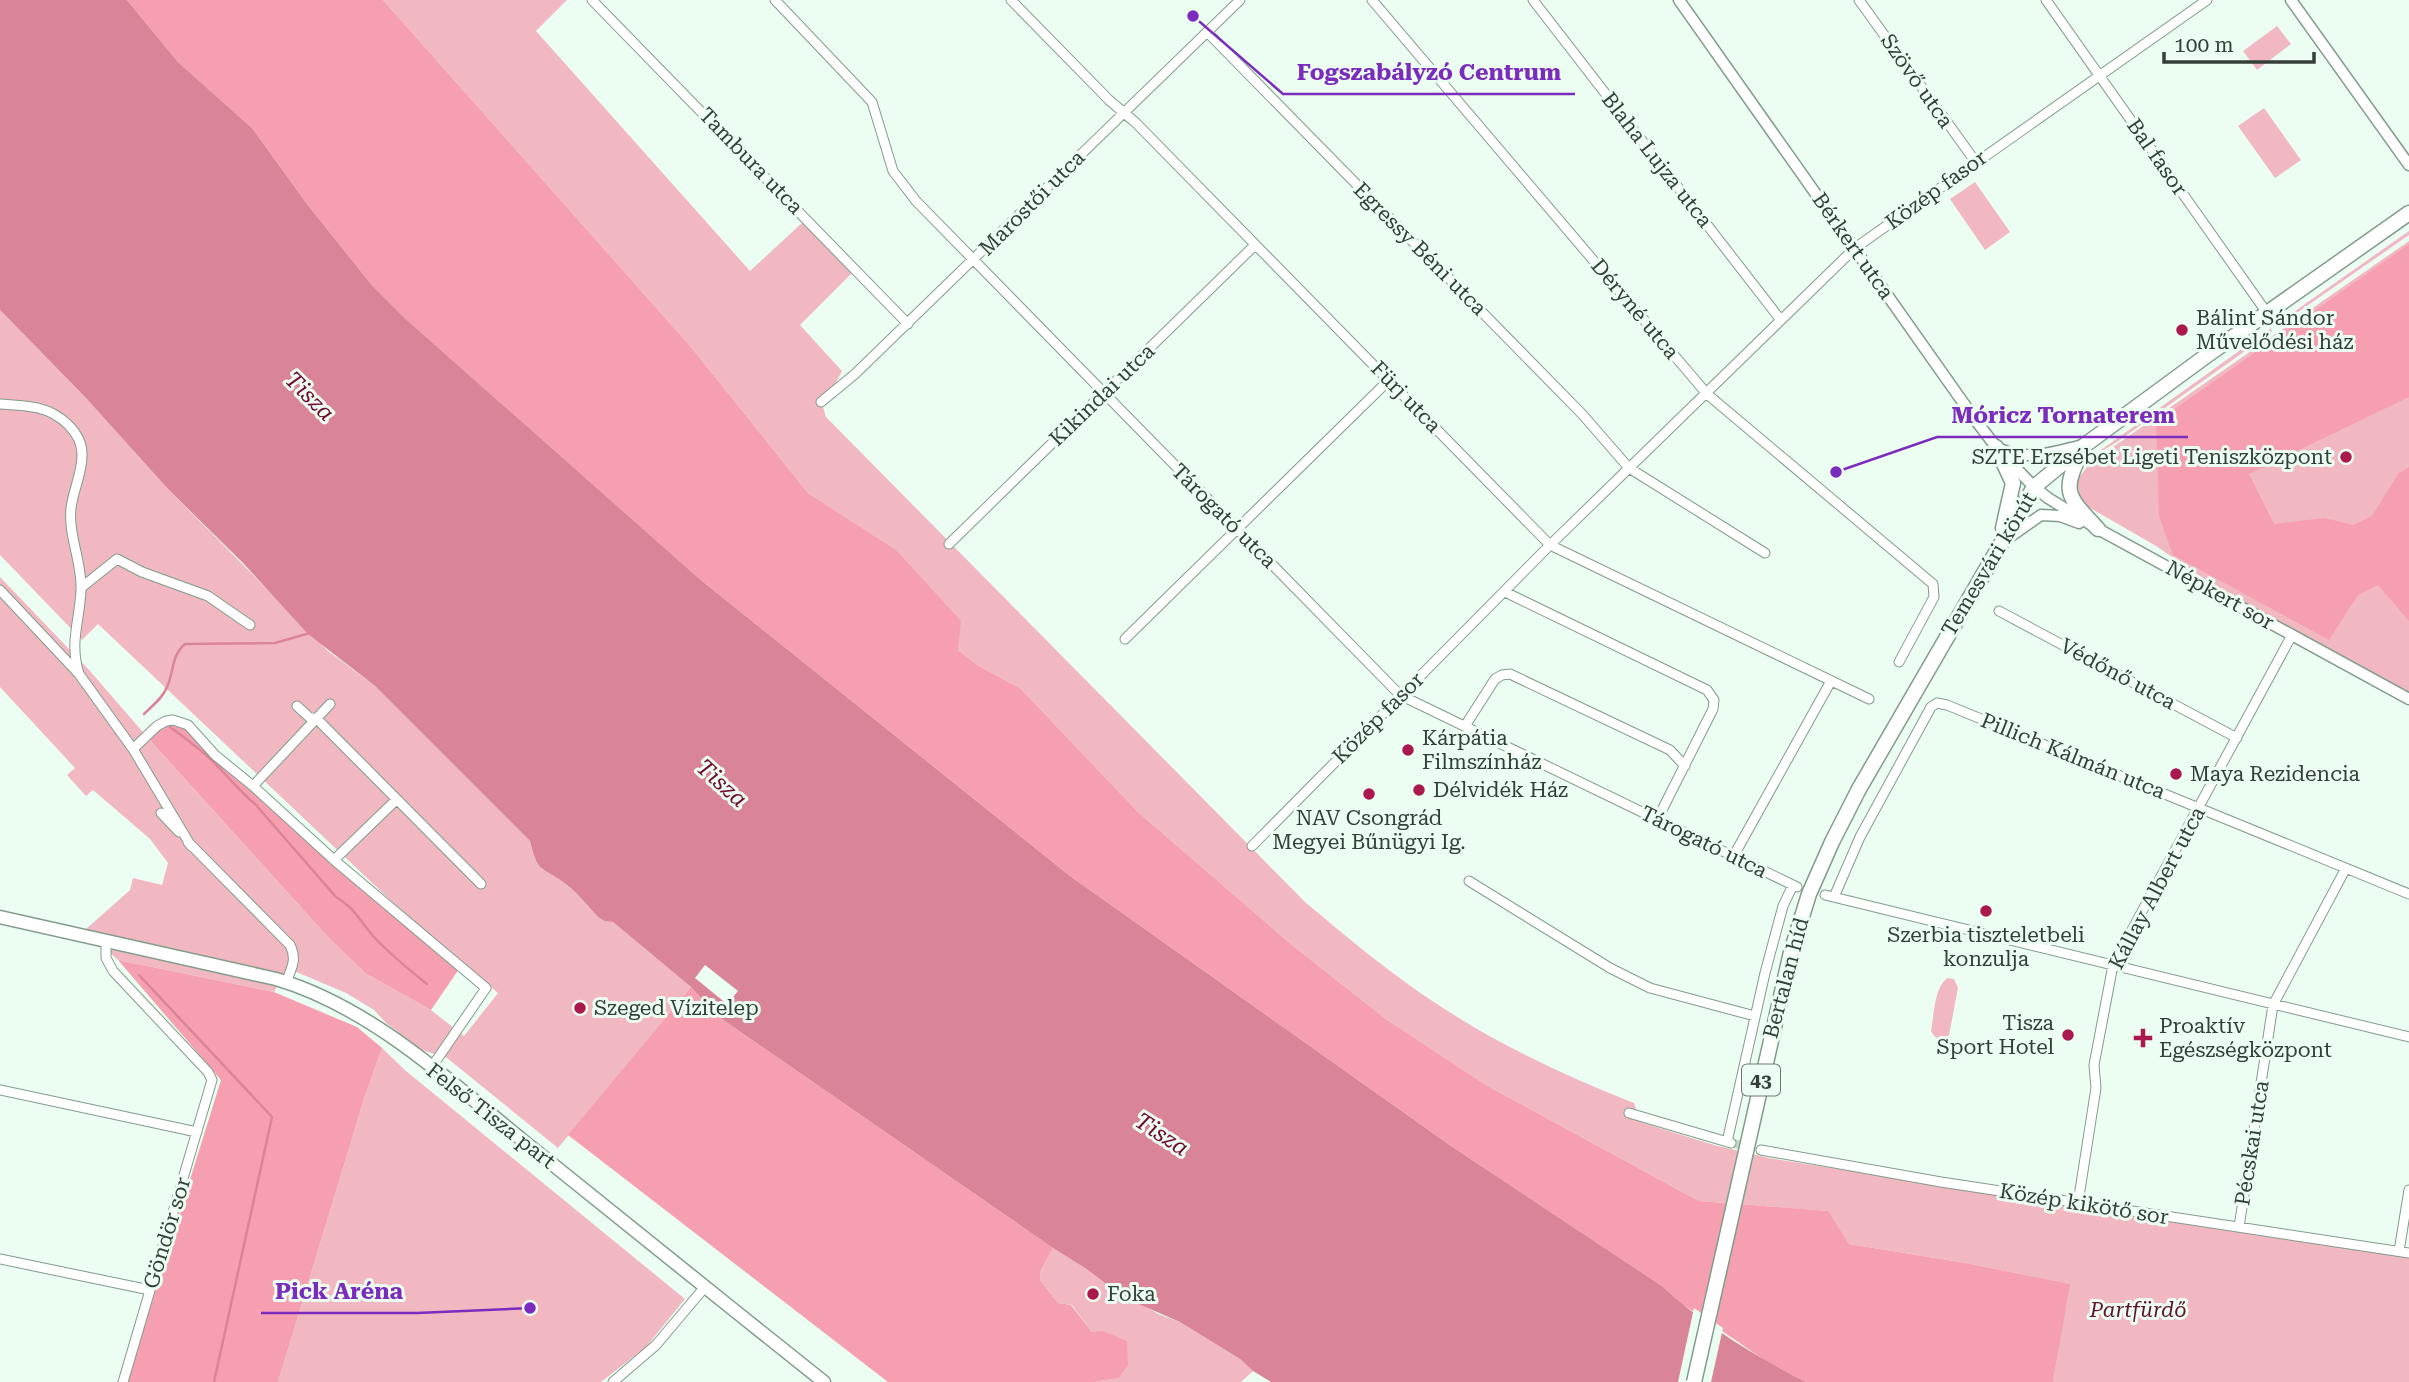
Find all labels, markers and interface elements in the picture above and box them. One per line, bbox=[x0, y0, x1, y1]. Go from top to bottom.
scale bar bbox=[2164, 21, 2314, 65]
street label: Szövő utca bbox=[1876, 29, 1959, 133]
text: 100 m bbox=[2174, 33, 2234, 57]
callout: Fogszabályzó Centrum bbox=[1283, 50, 1575, 94]
text: Fogszabályzó Centrum bbox=[1297, 59, 1561, 86]
street label: Blaha Lujza utca bbox=[1597, 88, 1718, 233]
street label: Tambura utca bbox=[694, 103, 808, 220]
street label: Bal fasor bbox=[2122, 114, 2192, 200]
street label: Marostői utca bbox=[974, 145, 1090, 261]
street label: Közép fasor bbox=[1881, 145, 1991, 235]
street label: Egressy Béni utca bbox=[1349, 178, 1492, 321]
street label: Bérkert utca bbox=[1807, 188, 1899, 304]
street label: Déryné utca bbox=[1586, 254, 1684, 365]
place label: Bálint Sándor Művelődési ház bbox=[2196, 306, 2353, 354]
marker: Bálint Sándor Művelődési ház bbox=[2174, 322, 2190, 338]
street label: Kikindai utca bbox=[1045, 339, 1160, 451]
street label: Fürj utca bbox=[1366, 356, 1446, 438]
water label: Tisza bbox=[279, 366, 340, 427]
callout: Móricz Tornaterem bbox=[1937, 393, 2188, 437]
text: Móricz Tornaterem bbox=[1951, 402, 2175, 429]
place label: SZTE Erzsébet Ligeti Teniszközpont bbox=[1972, 445, 2332, 469]
marker: SZTE Erzsébet Ligeti Teniszközpont bbox=[2338, 449, 2354, 465]
street label: Tárogató utca bbox=[1167, 459, 1282, 574]
street label: Temesvári körút bbox=[1937, 488, 2041, 640]
street label: Népkert sor bbox=[2162, 556, 2278, 635]
street label: Védőnő utca bbox=[2056, 634, 2180, 715]
street label: Közép fasor bbox=[1327, 667, 1429, 769]
street label: Pillich Kálmán utca bbox=[1977, 708, 2169, 804]
place label: Kárpátia Filmszínház bbox=[1422, 726, 1541, 774]
marker: Kárpátia Filmszínház bbox=[1400, 742, 1416, 758]
water label: Tisza bbox=[691, 754, 753, 813]
place label: Maya Rezidencia bbox=[2190, 762, 2361, 786]
marker: Maya Rezidencia bbox=[2168, 766, 2184, 782]
place label: Délvidék Ház bbox=[1433, 778, 1568, 802]
marker: Délvidék Ház bbox=[1411, 782, 1427, 798]
marker: NAV Csongrád Megyei Bűnügyi Ig. bbox=[1361, 786, 1377, 802]
street label: Tárogató utca bbox=[1637, 801, 1772, 883]
street label: Kállay Albert utca bbox=[2104, 802, 2210, 973]
place label: NAV Csongrád Megyei Bűnügyi Ig. bbox=[1272, 806, 1466, 854]
marker: Szerbia tiszteletbeli konzulja bbox=[1978, 903, 1994, 919]
street label: Bertalan híd bbox=[1758, 914, 1814, 1041]
place label: Szerbia tiszteletbeli konzulja bbox=[1887, 923, 2085, 971]
place label: Szeged Vízitelep bbox=[594, 996, 759, 1020]
marker: Szeged Vízitelep bbox=[572, 1000, 588, 1016]
place label: Tisza Sport Hotel bbox=[1937, 1011, 2055, 1059]
place label: Proaktív Egészségközpont bbox=[2159, 1014, 2332, 1062]
marker: Tisza Sport Hotel bbox=[2060, 1027, 2076, 1043]
marker: Proaktív Egészségközpont bbox=[2133, 1028, 2153, 1048]
street label: Felső Tisza part bbox=[422, 1058, 560, 1174]
road number: 43 bbox=[1742, 1064, 1780, 1096]
street label: Pécskai utca bbox=[2230, 1078, 2274, 1207]
water label: Tisza bbox=[1130, 1107, 1194, 1162]
street label: Göndör sor bbox=[139, 1174, 195, 1291]
street label: Közép kikötő sor bbox=[1998, 1179, 2171, 1229]
callout: Pick Aréna bbox=[261, 1269, 417, 1313]
text: Pick Aréna bbox=[275, 1278, 404, 1305]
place label: Foka bbox=[1107, 1282, 1156, 1306]
marker: Foka bbox=[1085, 1286, 1101, 1302]
park label: Partfürdő bbox=[2089, 1298, 2186, 1322]

